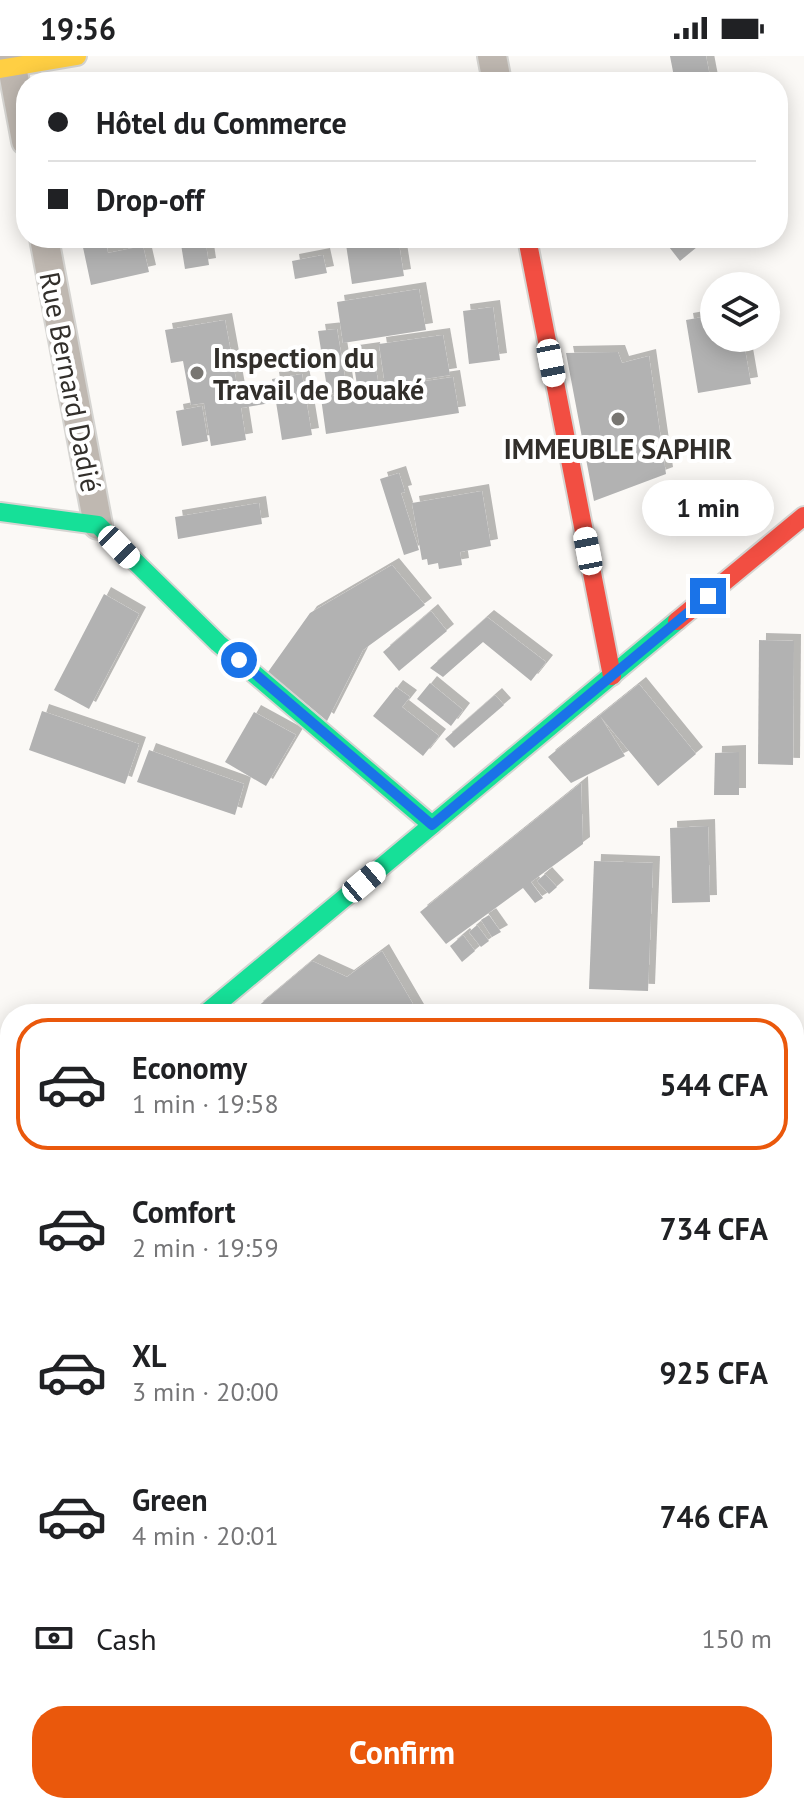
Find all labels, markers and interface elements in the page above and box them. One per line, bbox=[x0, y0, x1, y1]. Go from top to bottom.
text: 19:56 bbox=[40, 9, 116, 48]
text: Hôtel du Commerce bbox=[96, 103, 347, 142]
text: Drop-off bbox=[96, 180, 204, 219]
street label: Rue Bernard Dadié bbox=[32, 269, 110, 495]
map controls bbox=[700, 272, 780, 352]
button: layers bbox=[700, 272, 780, 352]
car bbox=[535, 337, 567, 389]
place label: Inspection du Travail de Bouaké bbox=[213, 339, 424, 408]
marker: Inspection du Travail de Bouaké bbox=[188, 364, 206, 382]
marker: IMMEUBLE SAPHIR bbox=[609, 410, 627, 428]
place label: IMMEUBLE SAPHIR bbox=[504, 430, 732, 467]
callout: 1 min bbox=[642, 480, 774, 536]
text: 1 min bbox=[676, 491, 740, 524]
car bbox=[94, 521, 144, 573]
car bbox=[572, 525, 604, 577]
route end bbox=[690, 578, 726, 614]
route start bbox=[221, 642, 257, 678]
car bbox=[338, 857, 390, 907]
icon: car bbox=[36, 1048, 108, 1120]
text: Economy bbox=[132, 1048, 247, 1087]
text: 544 CFA bbox=[660, 1065, 768, 1104]
text: 1 min · 19:58 bbox=[132, 1087, 279, 1120]
icon: car bbox=[36, 1192, 108, 1264]
text: Comfort bbox=[132, 1192, 235, 1231]
text: 734 CFA bbox=[660, 1209, 768, 1248]
text: 2 min · 19:59 bbox=[132, 1231, 279, 1264]
icon: car bbox=[36, 1336, 108, 1408]
text: XL bbox=[132, 1336, 166, 1375]
text: 925 CFA bbox=[660, 1353, 768, 1392]
text: 3 min · 20:00 bbox=[132, 1375, 279, 1408]
icon: car bbox=[36, 1480, 108, 1552]
text: Green bbox=[132, 1480, 207, 1519]
text: 746 CFA bbox=[660, 1497, 768, 1536]
text: 4 min · 20:01 bbox=[132, 1519, 279, 1552]
icon: cash bbox=[32, 1616, 76, 1660]
text: Cash bbox=[96, 1619, 157, 1658]
text: 150 m bbox=[701, 1622, 772, 1655]
button: Confirm bbox=[32, 1706, 772, 1798]

